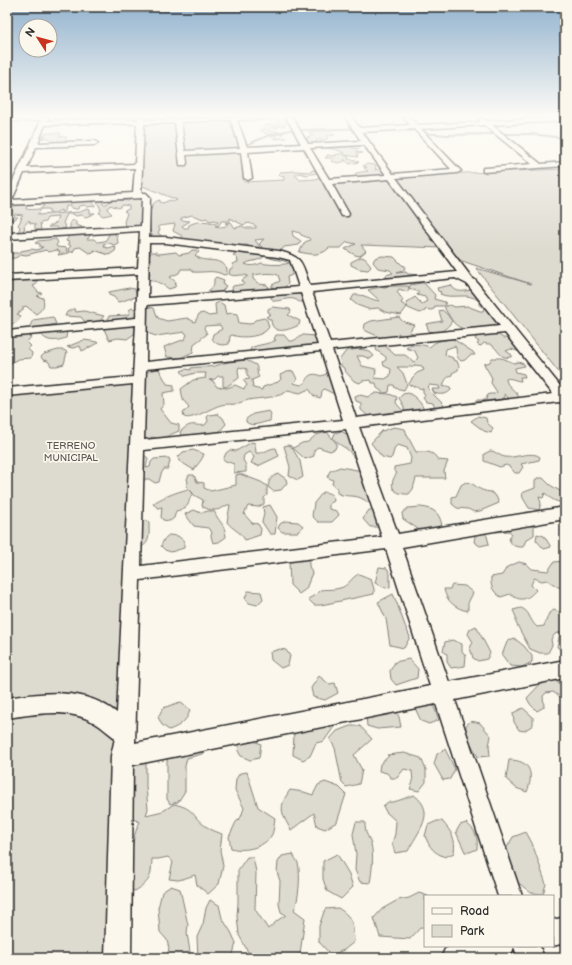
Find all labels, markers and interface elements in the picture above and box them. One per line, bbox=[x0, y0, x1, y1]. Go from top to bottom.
north arrow bbox=[18, 18, 58, 58]
text: N bbox=[23, 25, 38, 40]
park label: TERRENO MUNICIPAL bbox=[44, 440, 98, 464]
legend bbox=[424, 895, 554, 947]
text: Road bbox=[460, 904, 489, 919]
text: Park bbox=[460, 924, 484, 939]

